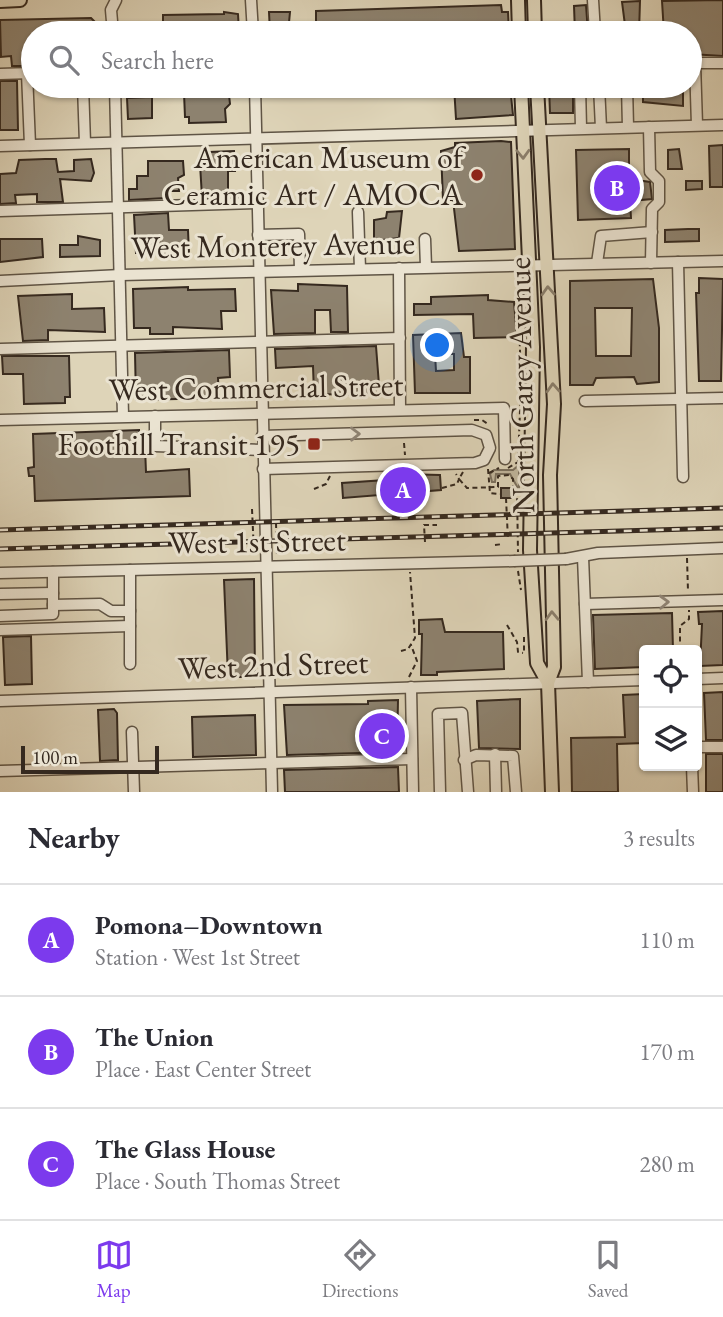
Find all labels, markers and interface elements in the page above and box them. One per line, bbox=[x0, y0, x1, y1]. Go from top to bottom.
search box bbox=[21, 21, 702, 98]
icon: search bbox=[45, 41, 83, 79]
text: Search here bbox=[101, 43, 214, 77]
place label: American Museum of Ceramic Art / AMOCA bbox=[163, 136, 467, 215]
one-way arrow bbox=[516, 149, 531, 160]
pin: B bbox=[594, 162, 640, 214]
marker: American Museum of Ceramic Art / AMOCA bbox=[469, 167, 485, 183]
street label: West Monterey Avenue bbox=[131, 222, 415, 268]
street label: North Garey Avenue bbox=[498, 256, 544, 514]
one-way arrow bbox=[541, 286, 556, 297]
your location bbox=[420, 328, 454, 362]
street label: West Commercial Street bbox=[108, 363, 404, 411]
one-way arrow bbox=[546, 383, 561, 394]
place label: Foothill Transit 195 bbox=[57, 423, 300, 465]
one-way arrow bbox=[350, 426, 361, 441]
marker: Foothill Transit 195 bbox=[306, 436, 322, 452]
pin: A bbox=[380, 464, 426, 516]
street label: West 1st Street bbox=[168, 518, 346, 564]
one-way arrow bbox=[659, 594, 670, 609]
one-way arrow bbox=[545, 610, 560, 621]
street label: West 2nd Street bbox=[177, 641, 369, 689]
map controls bbox=[639, 645, 702, 771]
button: locate bbox=[639, 645, 702, 708]
button: layers bbox=[639, 708, 702, 771]
pin: C bbox=[359, 710, 405, 762]
scale bar bbox=[21, 743, 159, 775]
text: 100 m bbox=[32, 745, 78, 770]
text: Nearby bbox=[28, 818, 120, 857]
text: 3 results bbox=[623, 823, 695, 853]
text: Pomona–Downtown bbox=[95, 908, 323, 942]
text: A bbox=[43, 925, 59, 955]
text: 110 m bbox=[639, 925, 695, 955]
text: Station · West 1st Street bbox=[95, 942, 300, 972]
text: The Union bbox=[95, 1020, 214, 1054]
text: B bbox=[44, 1037, 58, 1067]
text: 170 m bbox=[639, 1037, 695, 1067]
text: Place · East Center Street bbox=[95, 1054, 311, 1084]
text: The Glass House bbox=[95, 1132, 275, 1166]
text: C bbox=[43, 1149, 59, 1179]
text: 280 m bbox=[639, 1149, 695, 1179]
text: Place · South Thomas Street bbox=[95, 1166, 340, 1196]
tab: Map bbox=[95, 1236, 133, 1303]
tab: Directions bbox=[322, 1236, 398, 1303]
tab: Saved bbox=[588, 1236, 628, 1303]

